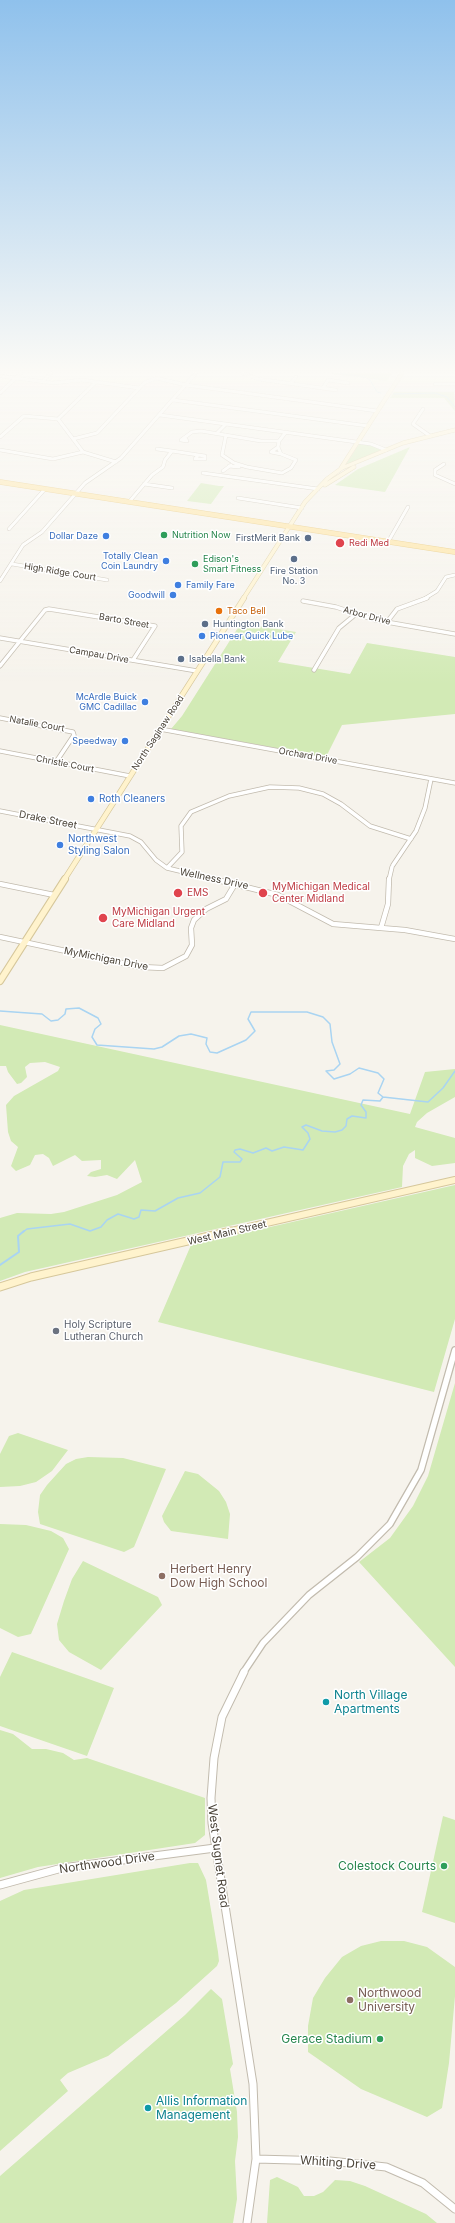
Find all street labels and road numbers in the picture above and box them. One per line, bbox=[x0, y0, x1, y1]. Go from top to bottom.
street label: High Ridge Court bbox=[23, 561, 97, 583]
street label: Arbor Drive bbox=[342, 604, 392, 628]
street label: Barto Street bbox=[98, 611, 150, 631]
street label: Campau Drive bbox=[68, 644, 130, 666]
street label: North Saginaw Road bbox=[130, 694, 186, 772]
street label: Natalie Court bbox=[9, 714, 65, 734]
street label: Orchard Drive bbox=[278, 746, 338, 766]
street label: Christie Court bbox=[35, 753, 95, 775]
street label: Drake Street bbox=[18, 809, 78, 831]
street label: Wellness Drive bbox=[179, 866, 249, 892]
street label: MyMichigan Drive bbox=[63, 945, 149, 973]
street label: West Main Street bbox=[186, 1218, 268, 1248]
street label: West Sugnet Road bbox=[204, 1803, 232, 1909]
street label: Northwood Drive bbox=[58, 1849, 156, 1877]
street label: Whiting Drive bbox=[299, 2153, 377, 2173]

